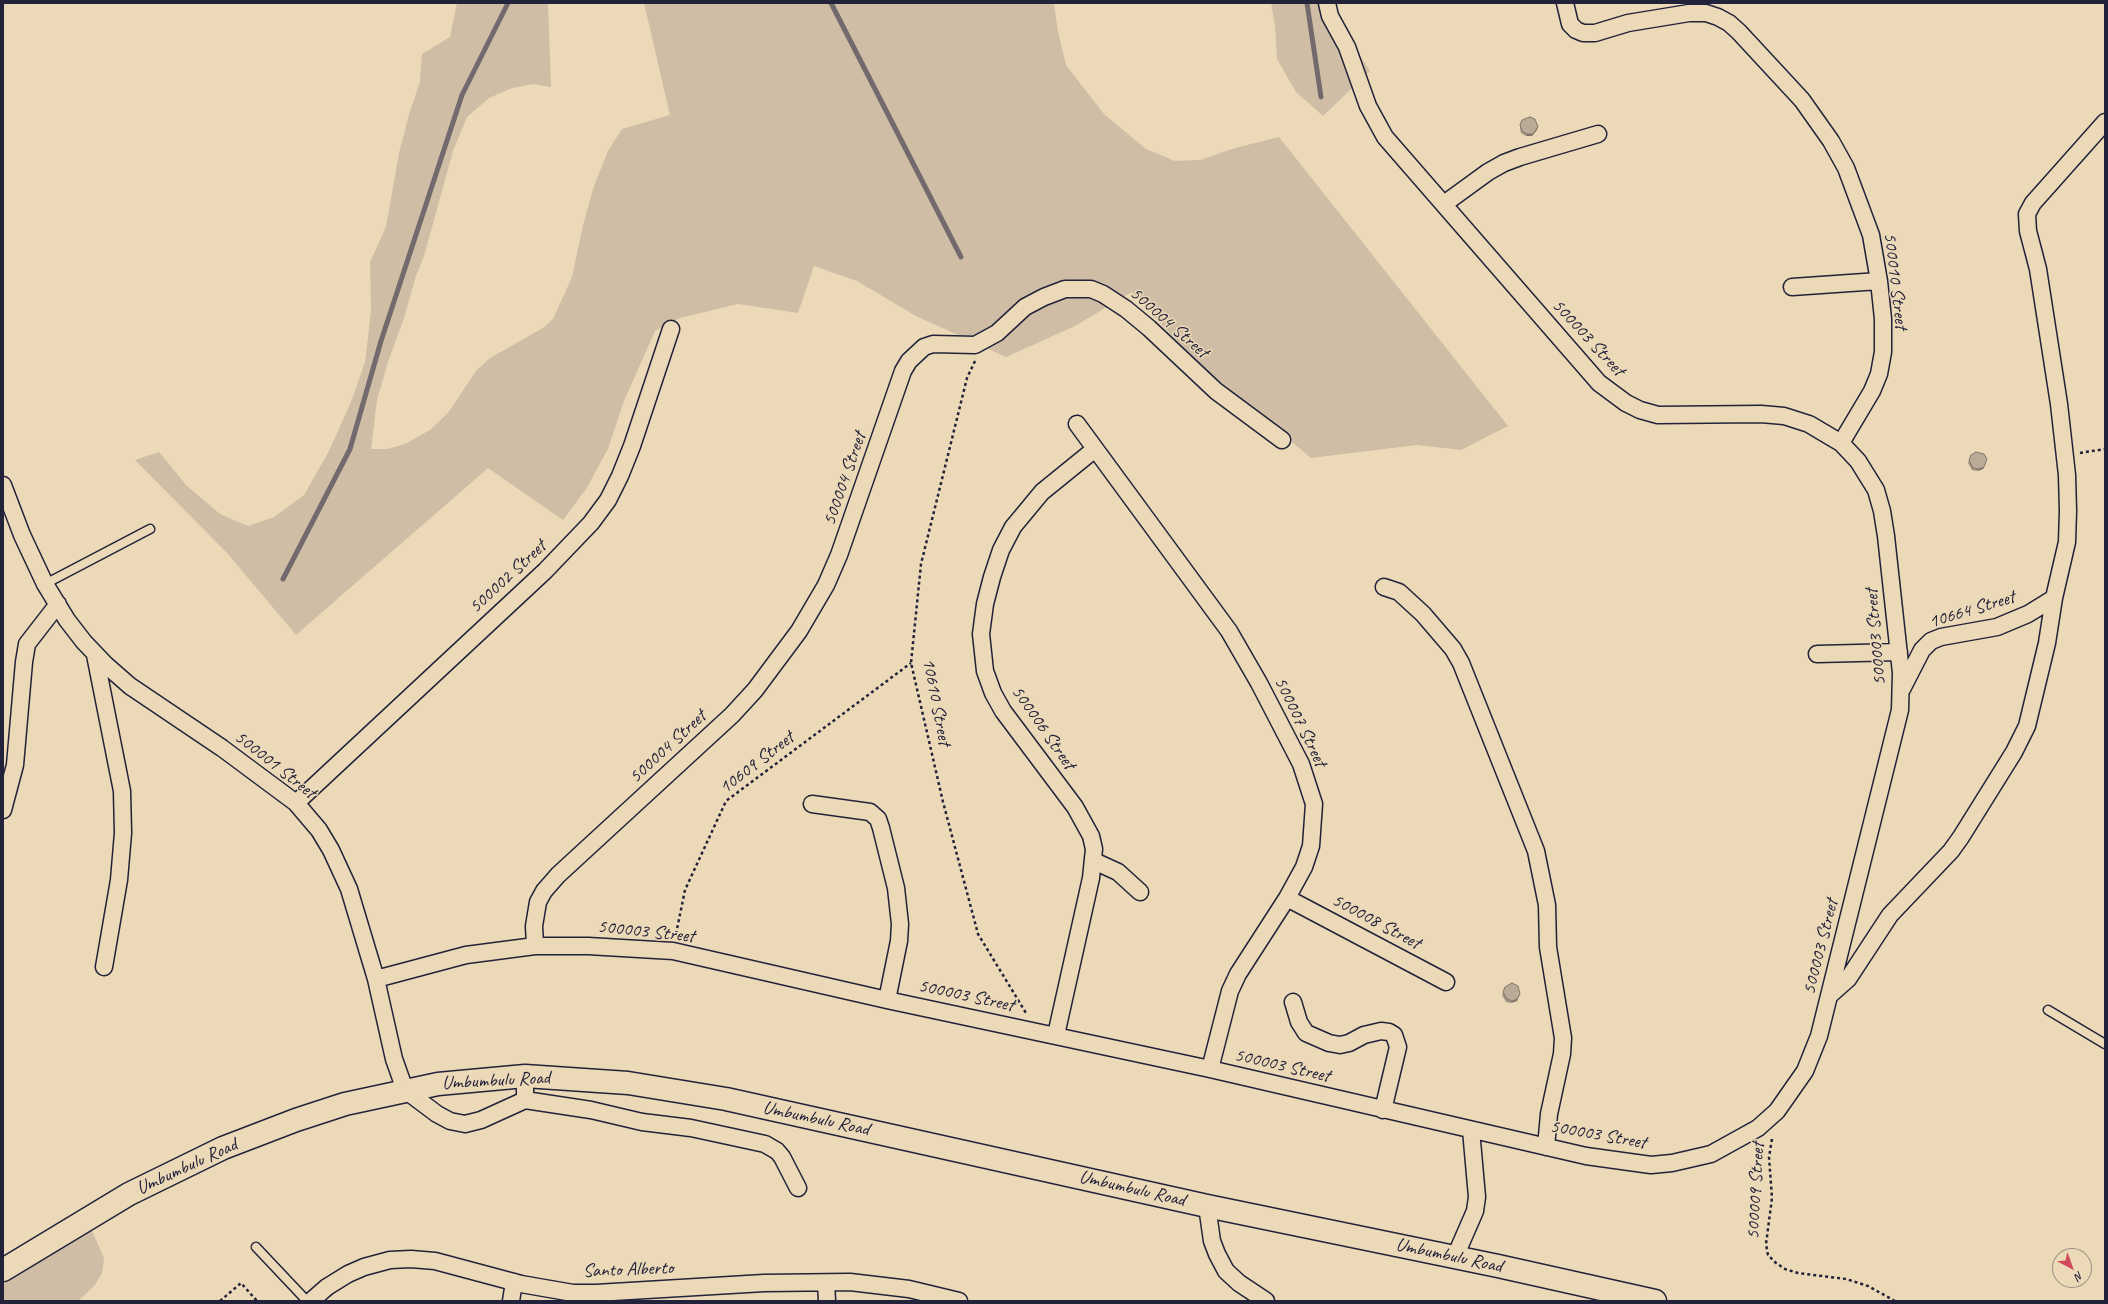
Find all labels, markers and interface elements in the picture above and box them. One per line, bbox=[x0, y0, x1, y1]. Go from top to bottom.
street label: 500010 Street bbox=[1878, 231, 1912, 331]
street label: 500004 Street bbox=[1125, 282, 1213, 364]
street label: 500003 Street bbox=[1546, 295, 1630, 381]
street label: 500004 Street bbox=[818, 429, 872, 529]
street label: 500002 Street bbox=[465, 535, 551, 619]
street label: 10664 Street bbox=[1926, 586, 2018, 634]
street label: 500003 Street bbox=[1860, 588, 1892, 686]
street label: 10610 Street bbox=[916, 656, 956, 748]
street label: 500007 Street bbox=[1268, 673, 1332, 771]
street label: 500006 Street bbox=[1006, 682, 1080, 774]
street label: 500004 Street bbox=[625, 705, 711, 789]
street label: 500001 Street bbox=[230, 726, 320, 804]
street label: 10609 Street bbox=[715, 727, 799, 799]
street label: 500008 Street bbox=[1328, 889, 1424, 955]
street label: 500003 Street bbox=[1798, 897, 1844, 997]
street label: 500003 Street bbox=[596, 916, 696, 948]
street label: 500003 Street bbox=[916, 975, 1016, 1017]
street label: 500003 Street bbox=[1232, 1044, 1332, 1088]
street label: Umbumbulu Road bbox=[441, 1067, 551, 1095]
street label: Umbumbulu Road bbox=[761, 1097, 871, 1141]
street label: 500003 Street bbox=[1548, 1115, 1648, 1155]
street label: Umbumbulu Road bbox=[133, 1134, 241, 1200]
street label: 500009 Street bbox=[1742, 1142, 1770, 1240]
street label: Umbumbulu Road bbox=[1077, 1166, 1187, 1212]
street label: Umbumbulu Road bbox=[1394, 1234, 1504, 1278]
north arrow bbox=[2052, 1248, 2092, 1288]
street label: Santo Alberto bbox=[582, 1257, 674, 1283]
text: N bbox=[2072, 1269, 2086, 1284]

